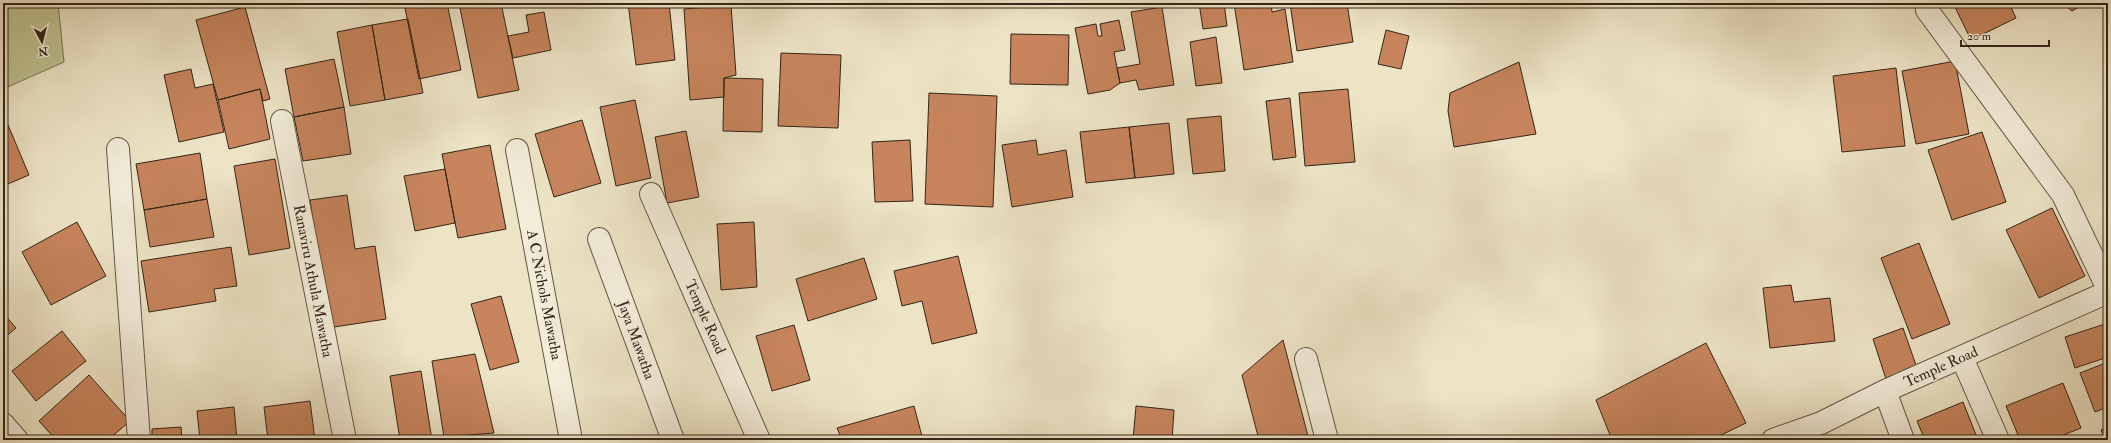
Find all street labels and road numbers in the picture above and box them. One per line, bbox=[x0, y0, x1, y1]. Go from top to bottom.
street label: Ranaviru Athula Mawatha bbox=[289, 203, 337, 360]
street label: A C Nichols Mawatha bbox=[522, 227, 566, 362]
street label: Temple Road bbox=[679, 277, 730, 358]
street label: Jaya Mawatha bbox=[612, 297, 659, 383]
street label: Temple Road bbox=[1901, 342, 1982, 393]

